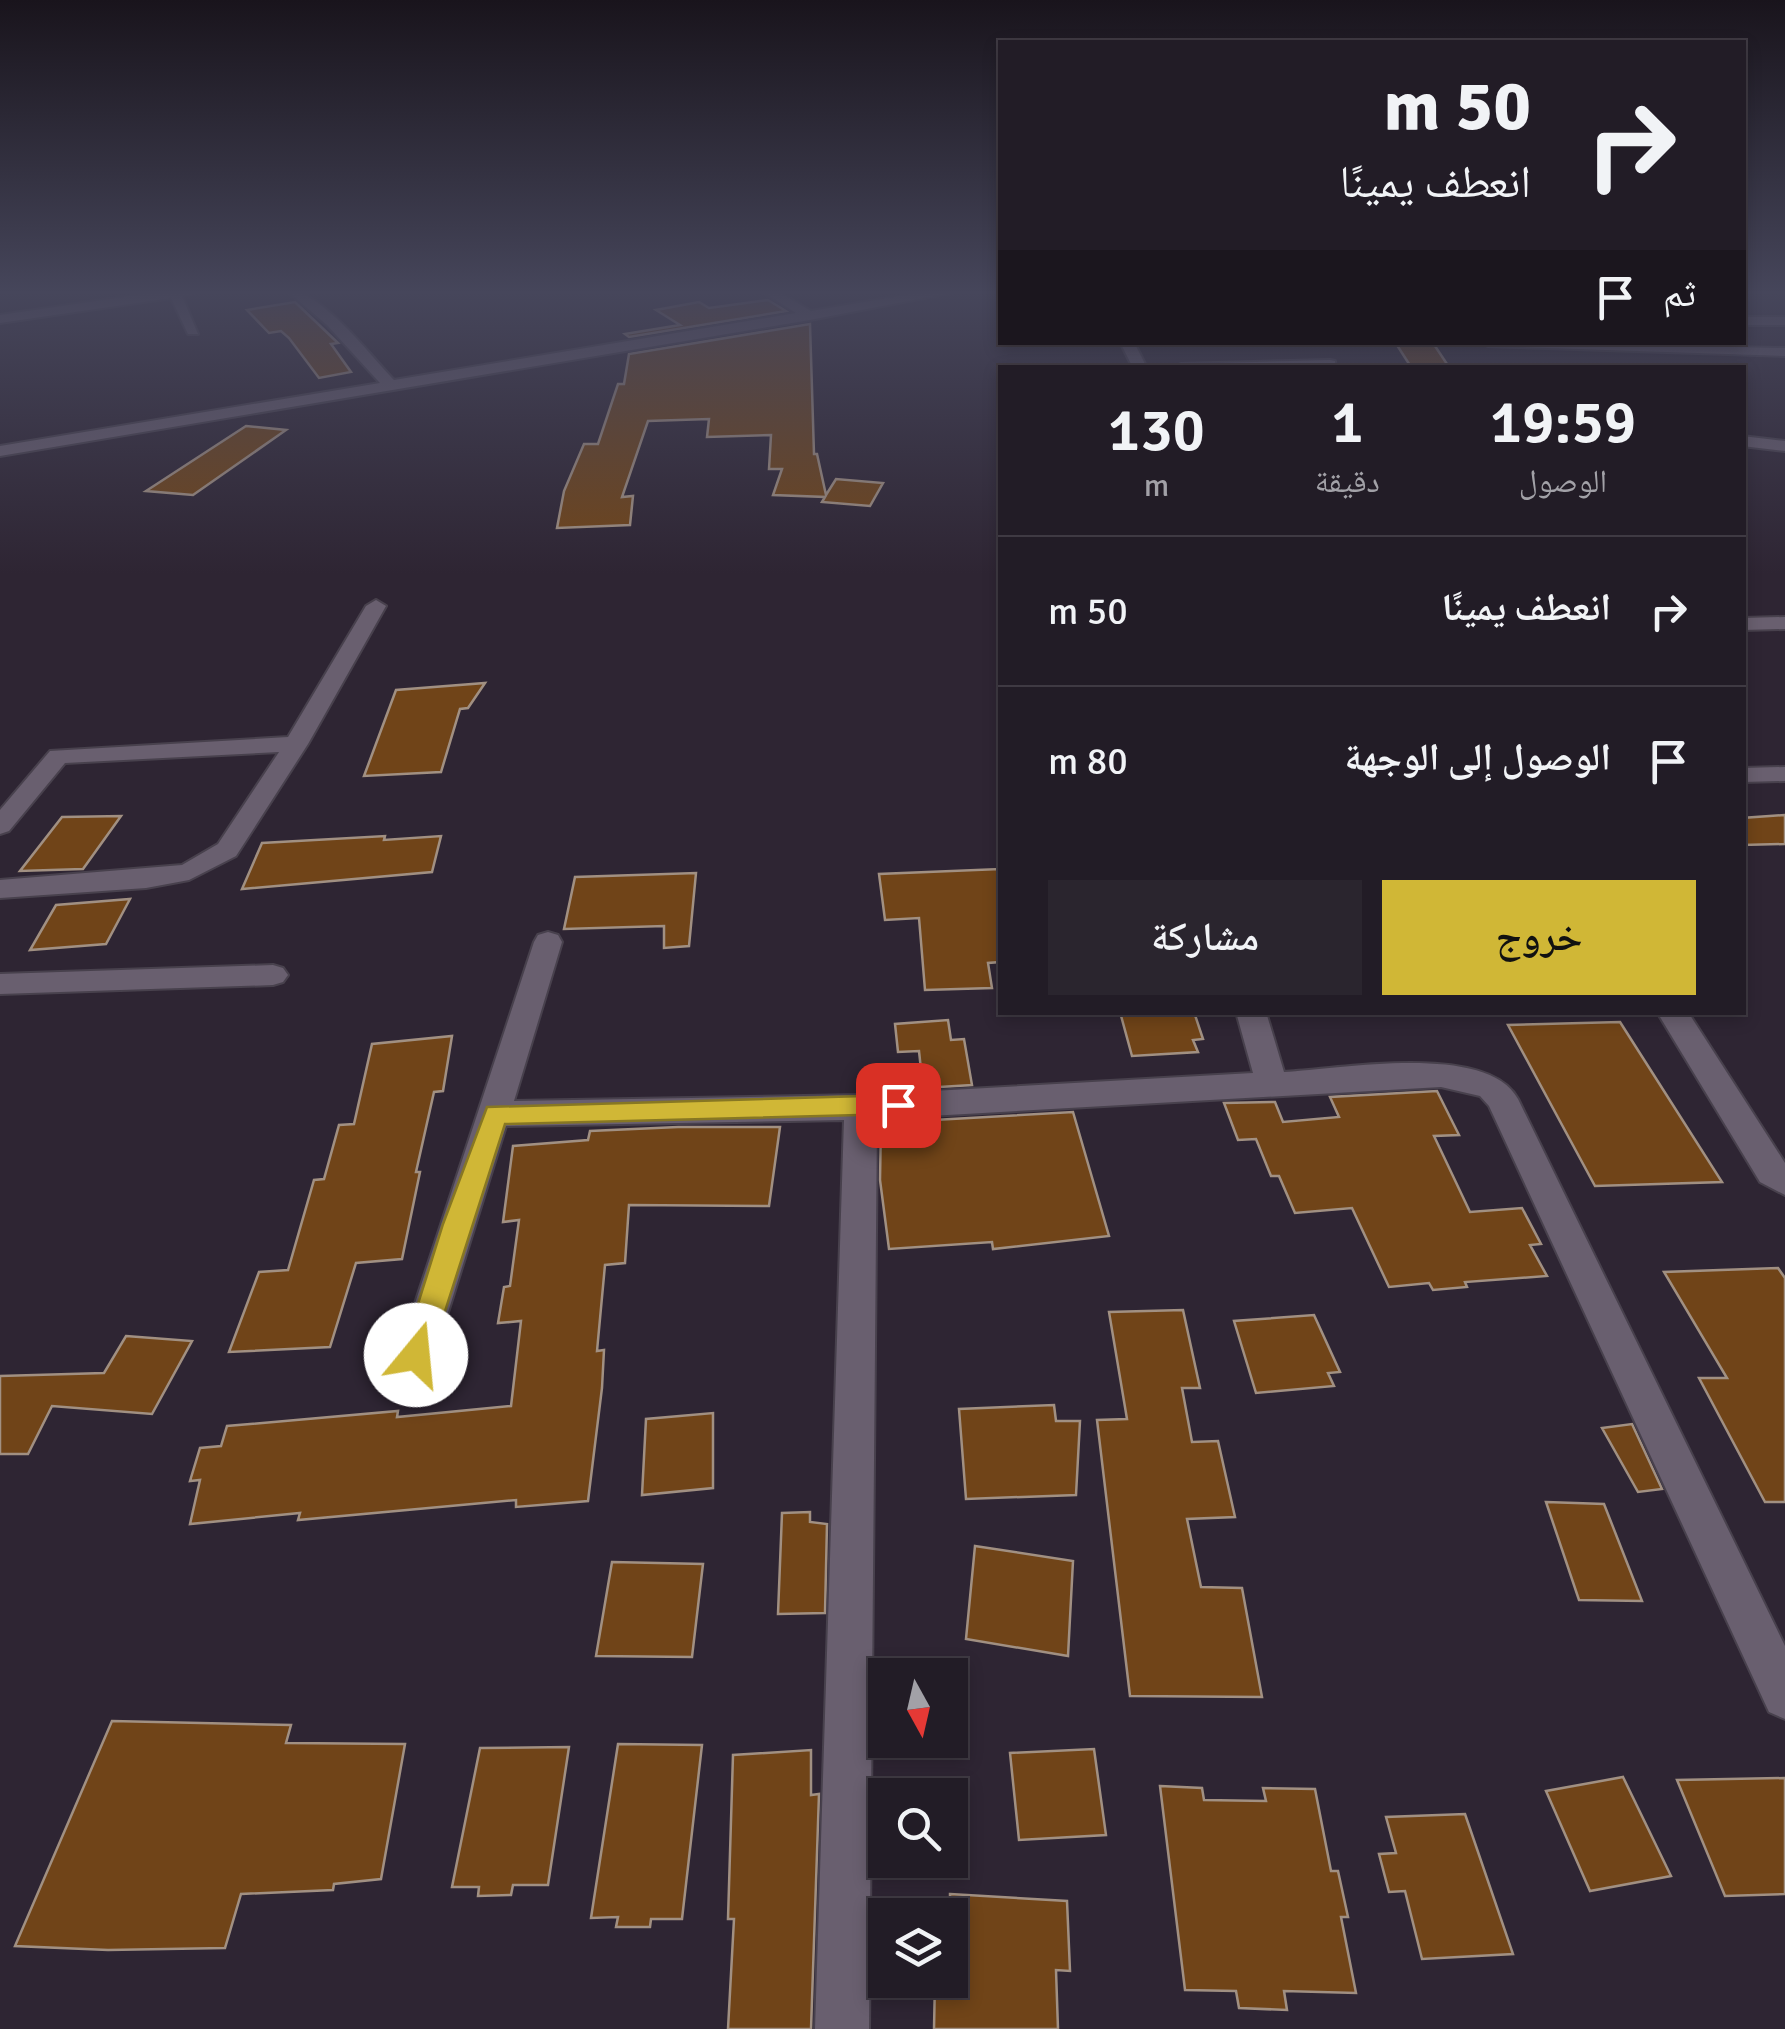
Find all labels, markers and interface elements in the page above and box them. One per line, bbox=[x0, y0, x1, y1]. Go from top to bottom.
text: 50 m bbox=[1383, 63, 1531, 149]
icon: right bbox=[1566, 80, 1696, 210]
text: انعطف يمينًا bbox=[1340, 155, 1531, 210]
icon: arrive bbox=[1588, 270, 1643, 325]
text: ثم bbox=[1663, 270, 1696, 317]
text: 1 bbox=[1331, 386, 1364, 460]
text: 19:59 bbox=[1490, 386, 1636, 460]
text: 130 bbox=[1108, 394, 1205, 468]
text: دقيقة bbox=[1315, 462, 1380, 501]
text: الوصول bbox=[1519, 462, 1607, 501]
text: m bbox=[1144, 466, 1169, 505]
text: انعطف يمينًا bbox=[1441, 584, 1611, 631]
icon: right bbox=[1641, 584, 1696, 639]
text: 50 m bbox=[1048, 588, 1128, 635]
text: الوصول إلى الوجهة bbox=[1344, 734, 1611, 781]
icon: arrive bbox=[1641, 734, 1696, 789]
text: 80 m bbox=[1048, 738, 1128, 785]
button: مشاركة bbox=[1048, 880, 1362, 995]
button: خروج bbox=[1382, 880, 1696, 995]
pin bbox=[856, 1063, 941, 1148]
icon: arrive bbox=[871, 1078, 926, 1133]
position arrow bbox=[364, 1303, 468, 1407]
north arrow bbox=[868, 1658, 968, 1758]
map controls bbox=[868, 1658, 968, 1998]
button: search bbox=[868, 1778, 968, 1878]
button: layers bbox=[868, 1898, 968, 1998]

